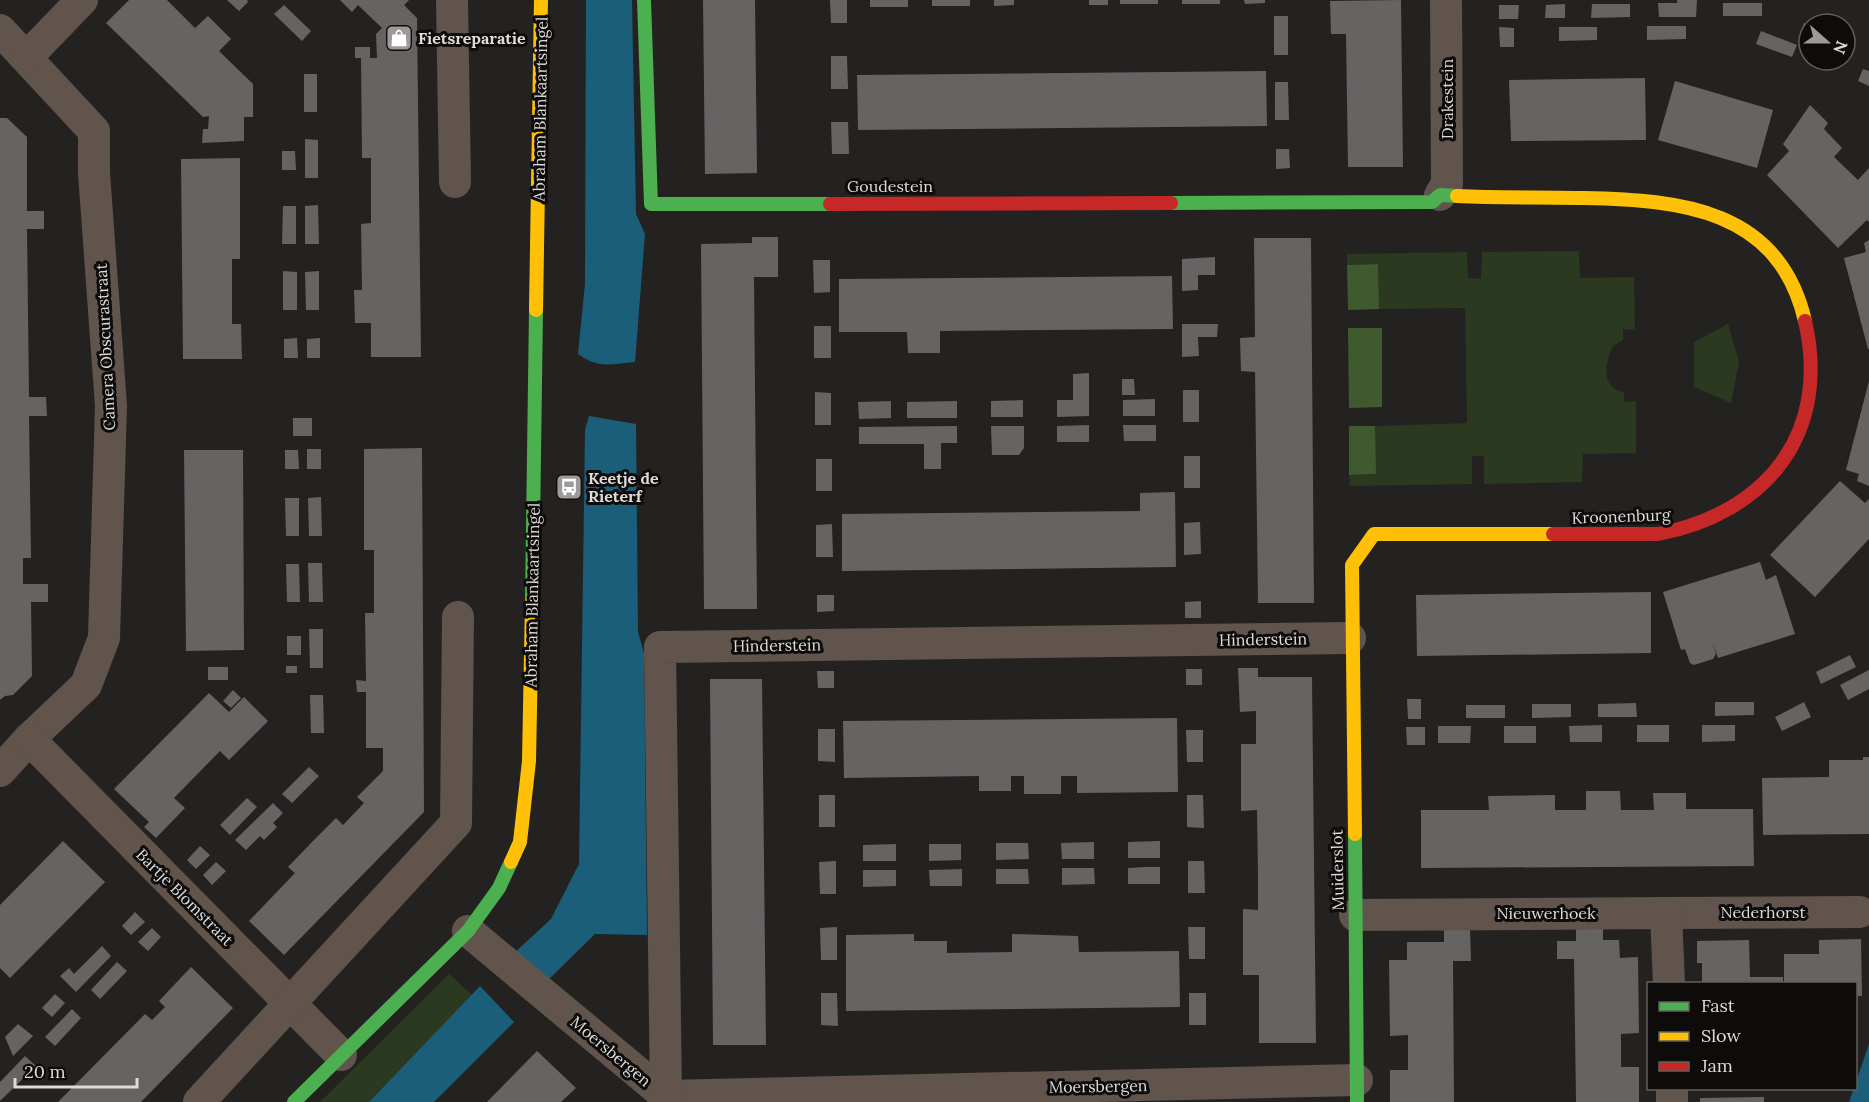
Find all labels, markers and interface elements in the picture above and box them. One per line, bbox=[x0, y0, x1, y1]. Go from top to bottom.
north arrow bbox=[1797, 12, 1857, 72]
street label: Abraham Blankaartsingel bbox=[528, 17, 552, 202]
shop icon: Fietsreparatie bbox=[384, 23, 414, 53]
place label: Fietsreparatie bbox=[418, 28, 526, 48]
text: N bbox=[1829, 38, 1853, 57]
street label: Drakestein bbox=[1437, 58, 1457, 139]
street label: Goudestein bbox=[847, 176, 933, 196]
street label: Camera Obscurastraat bbox=[91, 262, 119, 431]
place label: Keetje de Rieterf bbox=[588, 468, 659, 506]
bus stop icon: Keetje de Rieterf bbox=[554, 472, 584, 502]
street label: Abraham Blankaartsingel bbox=[520, 503, 544, 688]
street label: Kroonenburg bbox=[1571, 504, 1672, 528]
street label: Hinderstein bbox=[1219, 628, 1308, 650]
street label: Hinderstein bbox=[733, 634, 822, 656]
street label: Muiderslot bbox=[1326, 828, 1348, 911]
street label: Bartje Blomstraat bbox=[132, 844, 238, 950]
street label: Nederhorst bbox=[1720, 902, 1806, 922]
street label: Nieuwerhoek bbox=[1496, 903, 1596, 923]
legend bbox=[1647, 982, 1857, 1090]
text: Fast bbox=[1701, 994, 1735, 1017]
street label: Moersbergen bbox=[567, 1012, 656, 1091]
text: Slow bbox=[1701, 1024, 1741, 1047]
scale bar bbox=[15, 1051, 136, 1089]
text: Jam bbox=[1700, 1054, 1733, 1077]
text: 20 m bbox=[24, 1060, 66, 1083]
street label: Moersbergen bbox=[1048, 1075, 1148, 1097]

